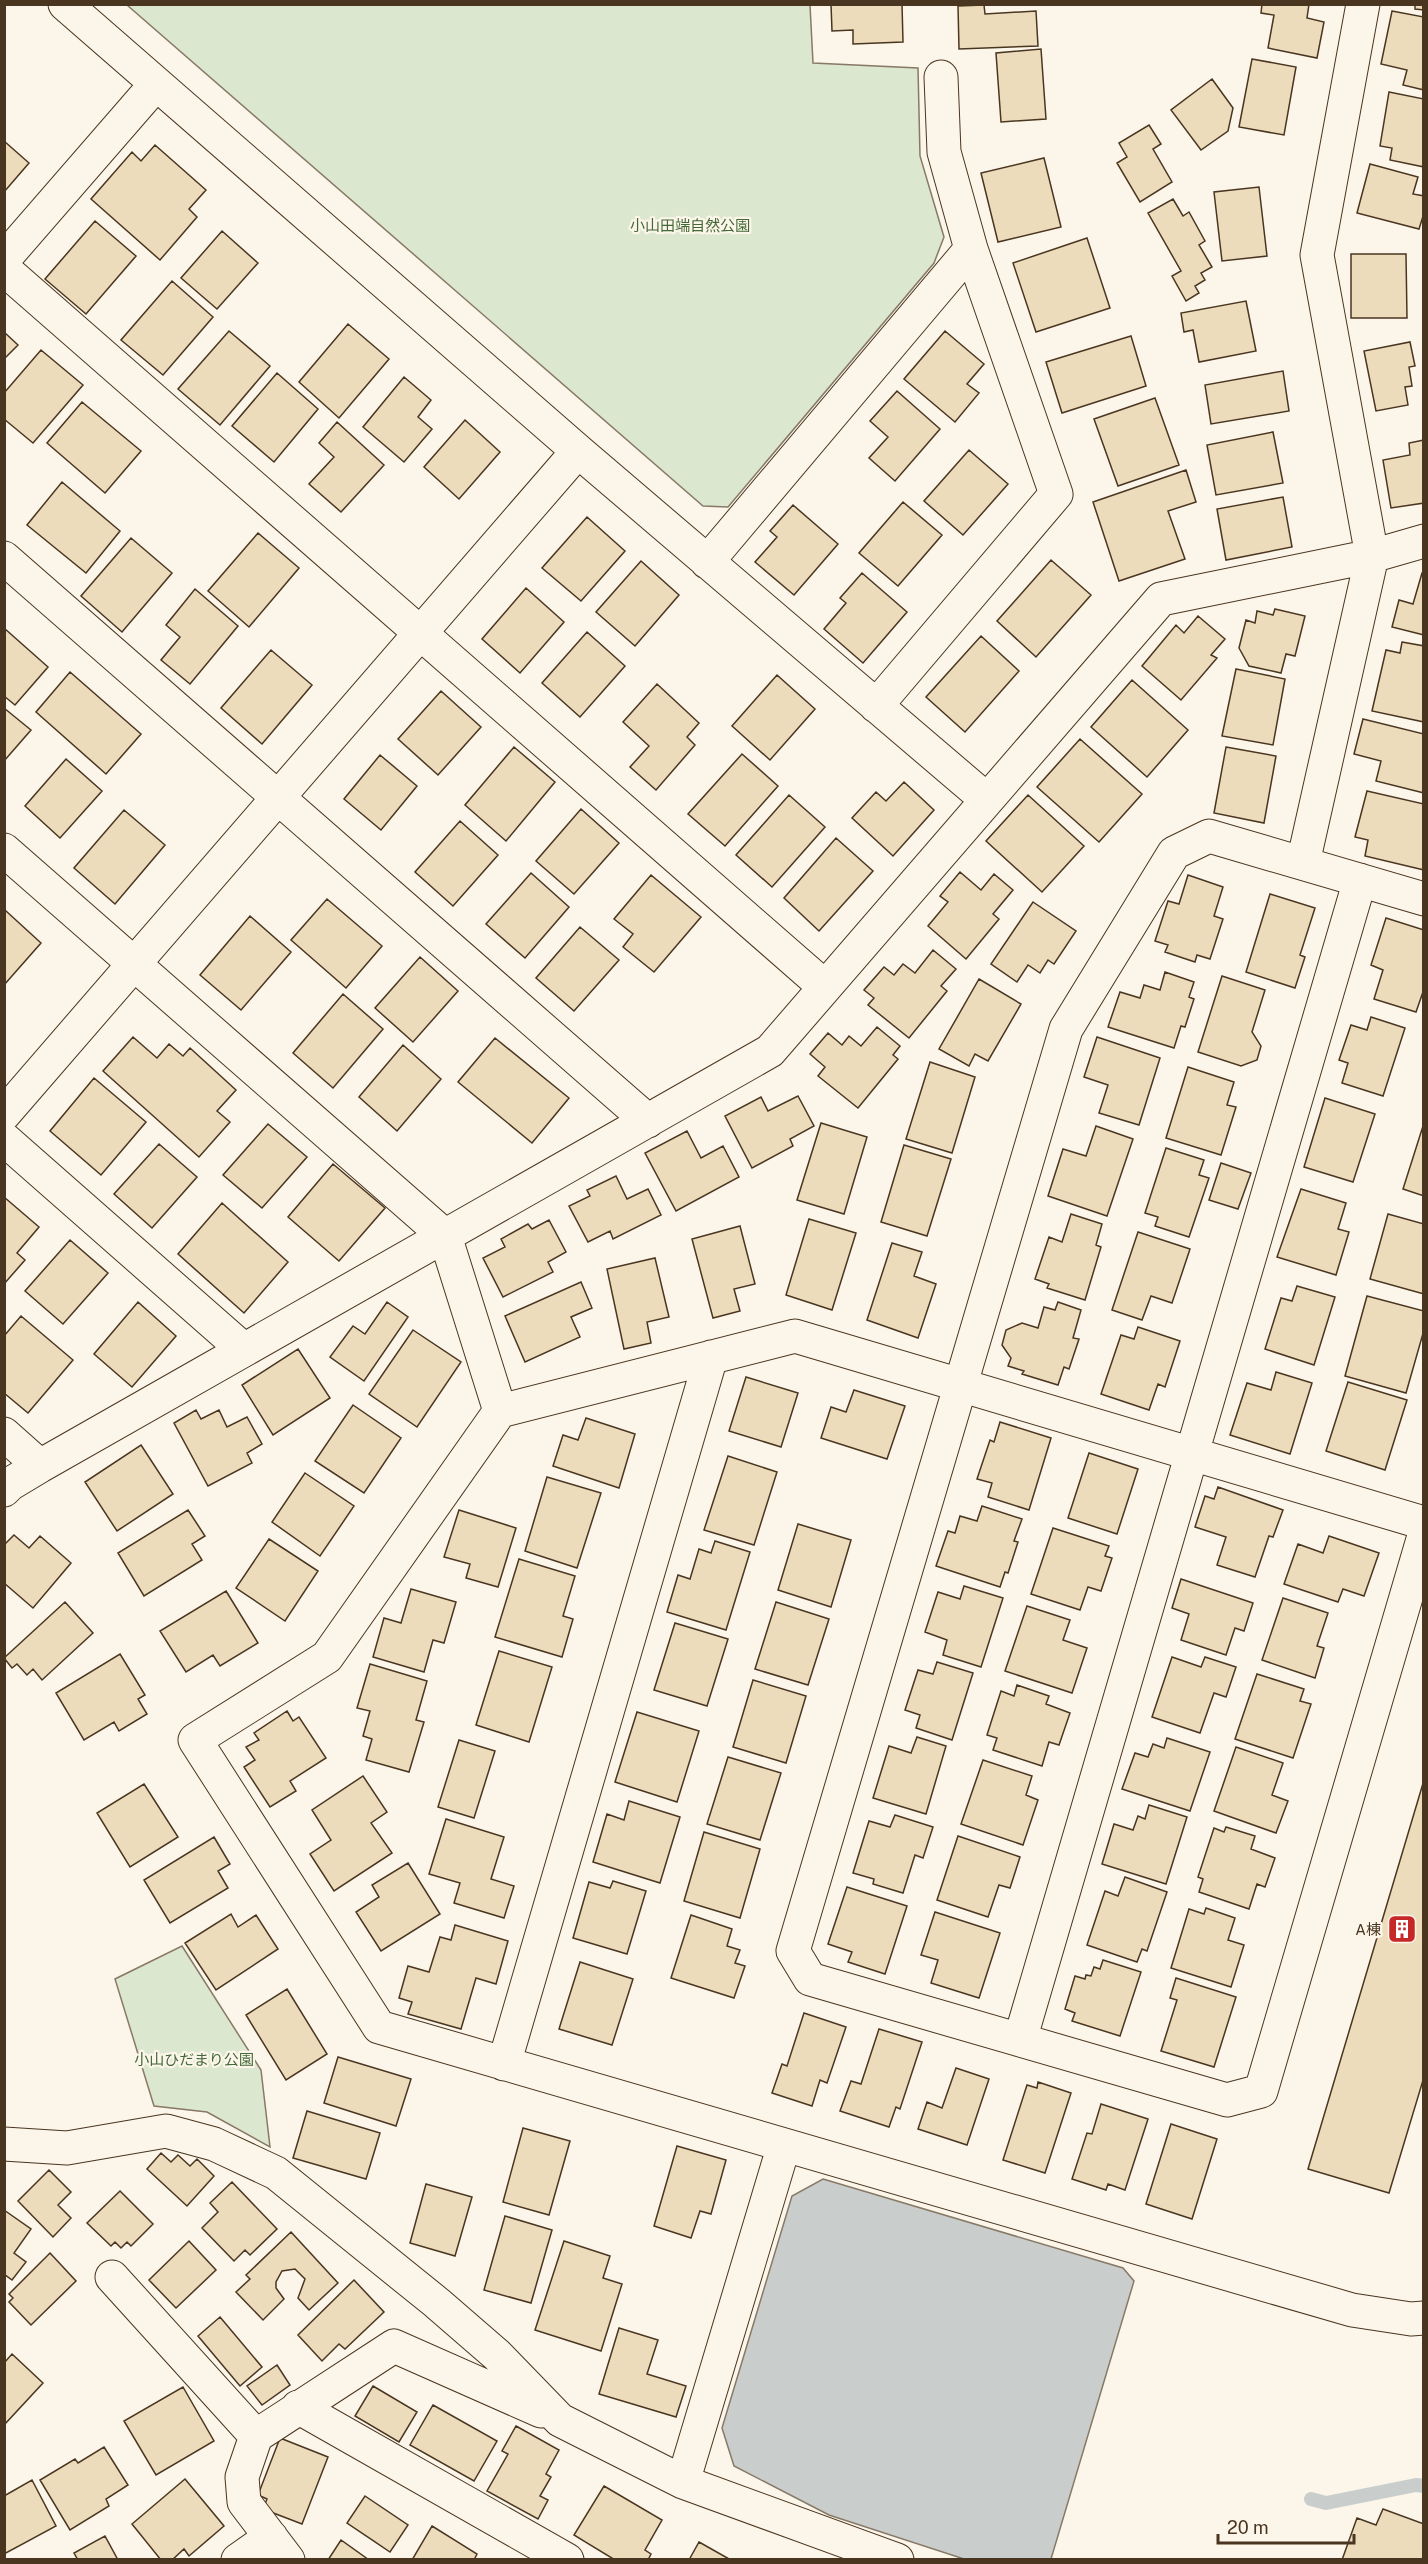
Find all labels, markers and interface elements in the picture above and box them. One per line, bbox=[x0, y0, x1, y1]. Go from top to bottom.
park label: 小山田端自然公園 bbox=[630, 217, 750, 234]
building icon: A棟 bbox=[1386, 1913, 1418, 1945]
place label: A棟 bbox=[1355, 1921, 1381, 1938]
park label: 小山ひだまり公園 bbox=[134, 2051, 254, 2068]
scale bar bbox=[1218, 2507, 1354, 2545]
text: 20 m bbox=[1227, 2517, 1269, 2538]

